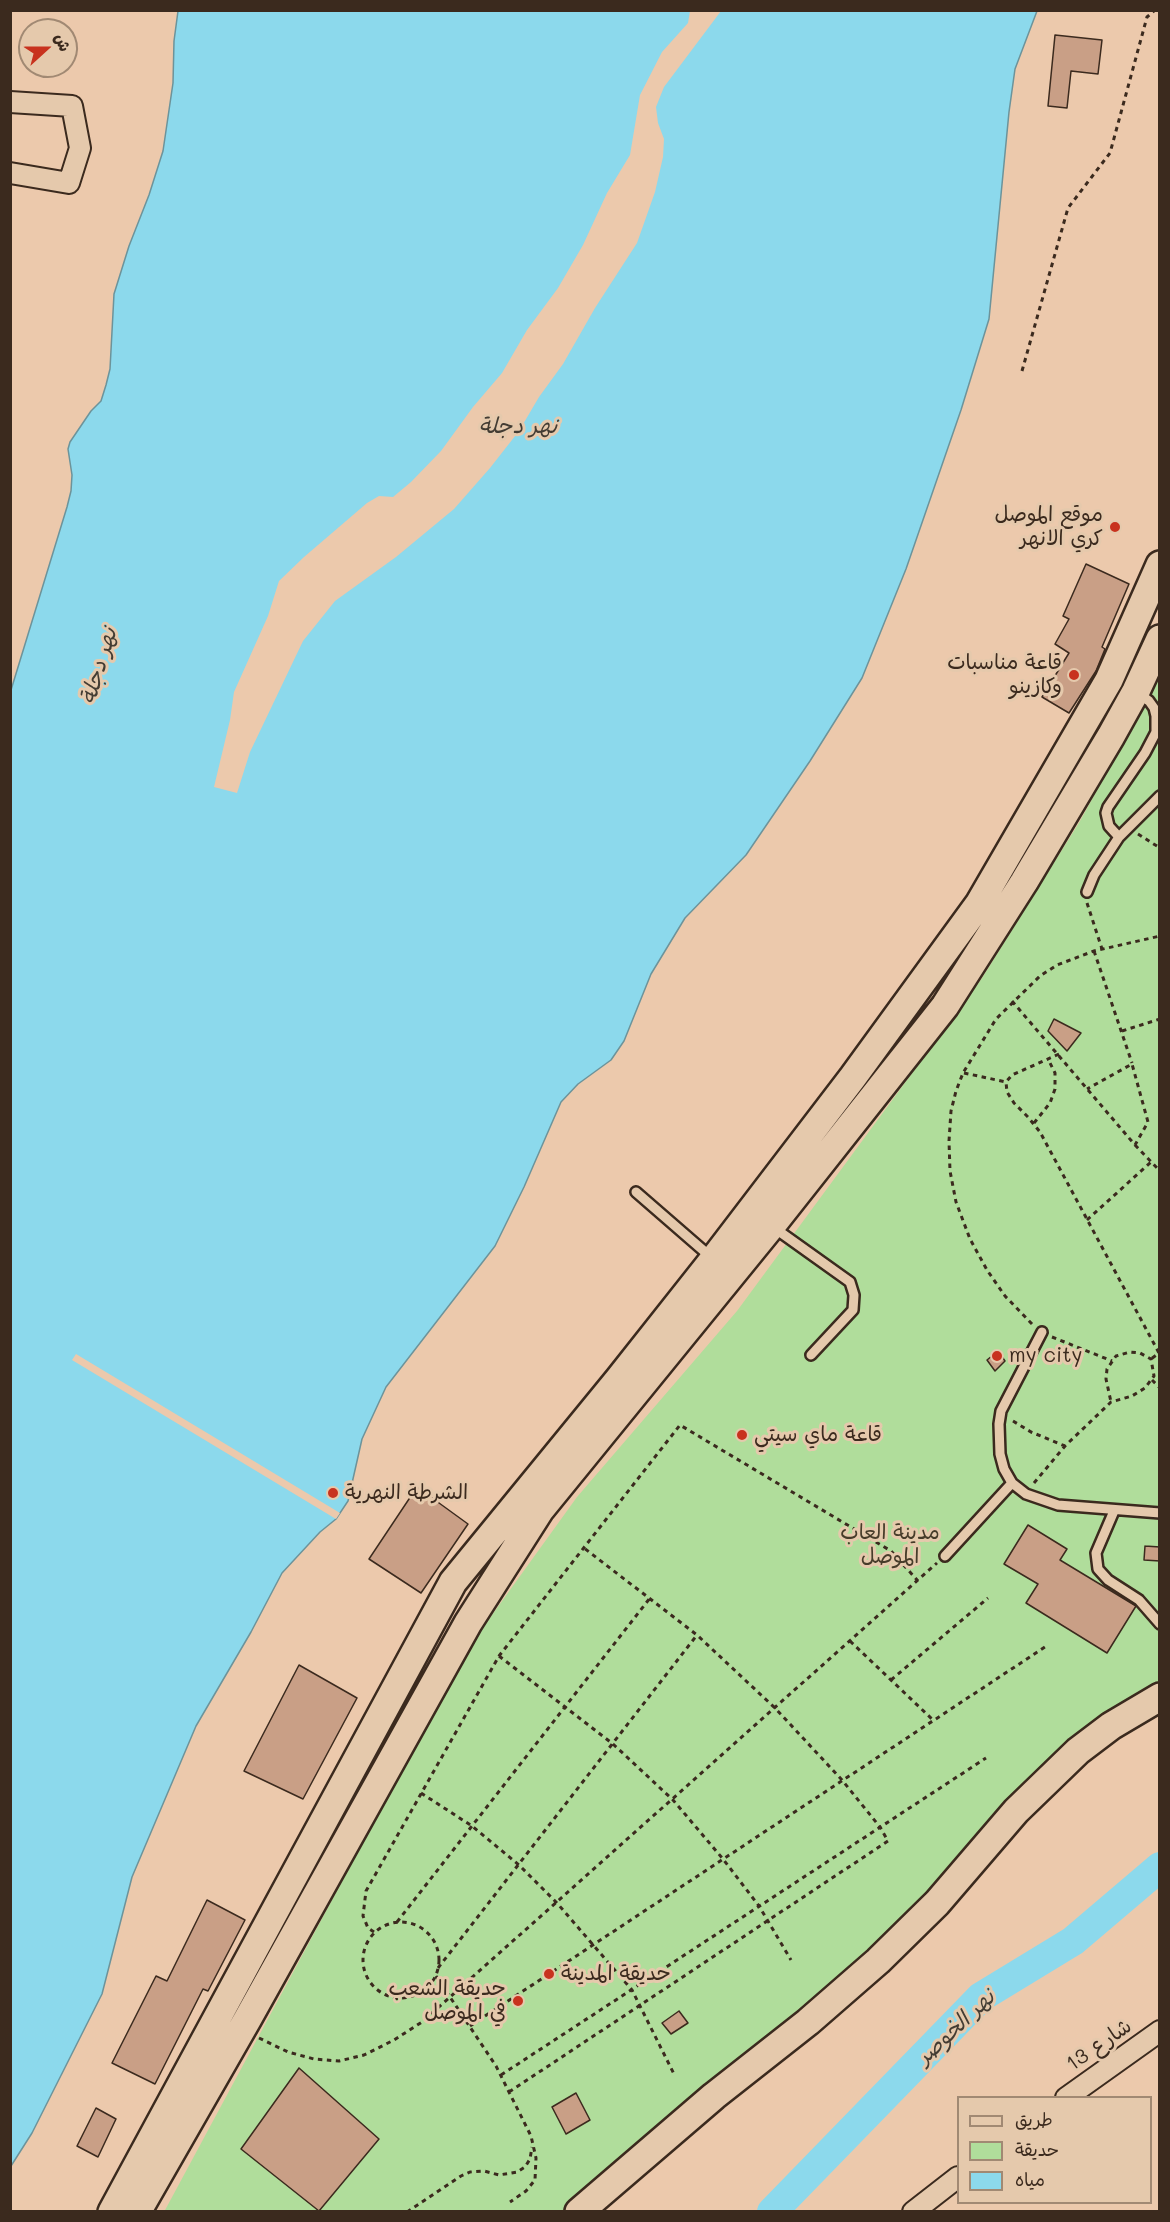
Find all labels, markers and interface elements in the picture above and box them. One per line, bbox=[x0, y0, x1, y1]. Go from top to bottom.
north arrow bbox=[18, 18, 78, 78]
text: ش bbox=[50, 30, 76, 54]
water label: نهر دجلة bbox=[479, 413, 557, 439]
place label: موقع الموصل كري الانهر bbox=[995, 502, 1103, 552]
marker: موقع الموصل كري الانهر bbox=[1108, 520, 1122, 534]
water label: نهر دجلة bbox=[75, 625, 123, 707]
place label: قاعة مناسبات وكازينو bbox=[947, 650, 1062, 700]
marker: قاعة مناسبات وكازينو bbox=[1067, 668, 1081, 682]
place label: my city bbox=[1009, 1343, 1082, 1369]
marker: my city bbox=[990, 1349, 1004, 1363]
place label: قاعة ماي سيتي bbox=[754, 1422, 882, 1448]
marker: قاعة ماي سيتي bbox=[735, 1428, 749, 1442]
place label: الشرطة النهرية bbox=[345, 1480, 468, 1506]
marker: الشرطة النهرية bbox=[326, 1486, 340, 1500]
park label: مدينة العاب الموصل bbox=[840, 1520, 940, 1570]
place label: حديقة المدينة bbox=[561, 1961, 671, 1987]
marker: حديقة المدينة bbox=[542, 1967, 556, 1981]
place label: حديقة الشعب في الموصل bbox=[389, 1976, 506, 2026]
water label: نهر الخوصر bbox=[911, 1984, 1001, 2070]
marker: حديقة الشعب في الموصل bbox=[511, 1994, 525, 2008]
street label: شارع 13 bbox=[1062, 2013, 1136, 2077]
legend bbox=[957, 2096, 1152, 2204]
text: طريق bbox=[1015, 2107, 1053, 2131]
text: حديقة bbox=[1015, 2137, 1059, 2161]
text: مياه bbox=[1015, 2167, 1045, 2191]

